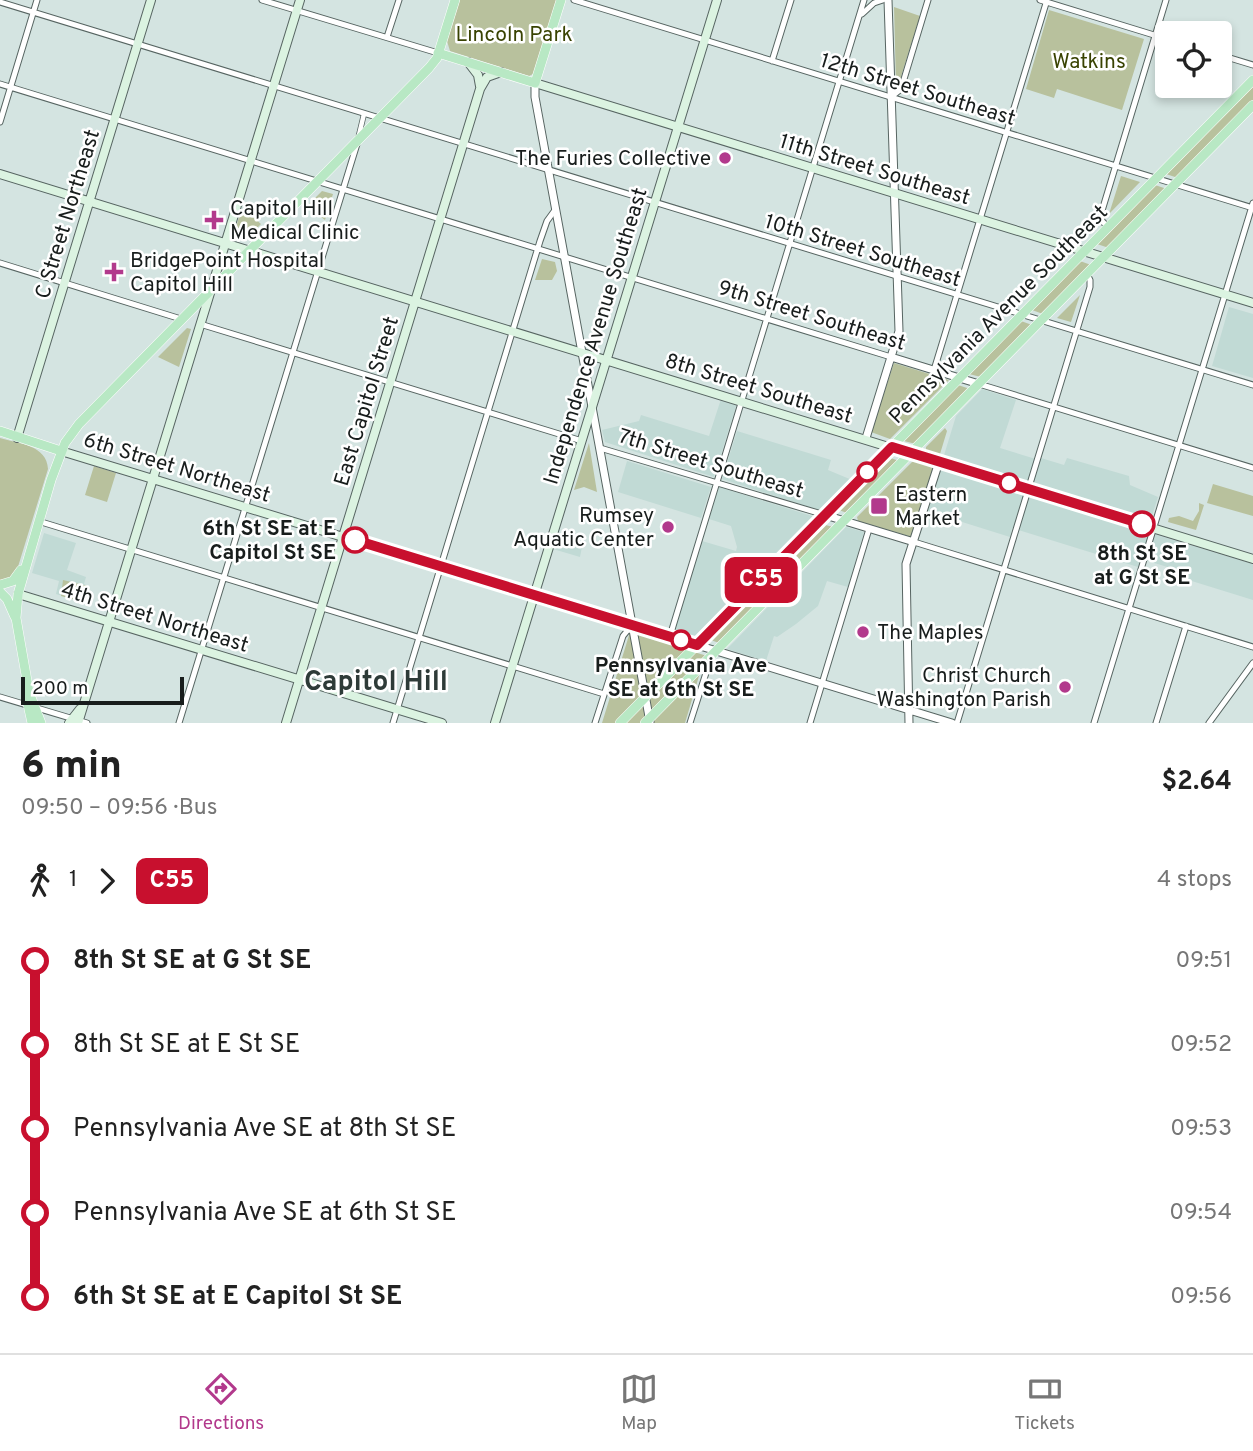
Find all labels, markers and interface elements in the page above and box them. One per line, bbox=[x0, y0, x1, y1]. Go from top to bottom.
map controls bbox=[1155, 21, 1232, 98]
button: locate bbox=[1155, 21, 1232, 98]
park label: Lincoln Park bbox=[455, 22, 573, 49]
street label: 12th Street Southeast bbox=[817, 48, 1019, 133]
park label: Watkins bbox=[1052, 49, 1126, 76]
street label: C Street Northeast bbox=[30, 126, 107, 302]
street label: 11th Street Southeast bbox=[776, 129, 973, 212]
place label: The Furies Collective bbox=[515, 146, 711, 173]
marker: The Furies Collective bbox=[717, 150, 733, 166]
street label: Independence Avenue Southeast bbox=[538, 185, 655, 488]
place label: Capitol Hill Medical Clinic bbox=[230, 196, 360, 247]
street label: Pennsylvania Avenue Southeast bbox=[884, 200, 1114, 430]
street label: 10th Street Southeast bbox=[761, 209, 964, 294]
marker: Capitol Hill Medical Clinic bbox=[204, 210, 224, 230]
place label: BridgePoint Hospital Capitol Hill bbox=[130, 248, 324, 299]
marker: BridgePoint Hospital Capitol Hill bbox=[104, 262, 124, 282]
street label: 9th Street Southeast bbox=[714, 275, 909, 358]
street label: East Capitol Street bbox=[329, 313, 406, 489]
street label: 8th Street Southeast bbox=[662, 348, 856, 431]
street label: 7th Street Southeast bbox=[615, 423, 807, 505]
street label: 6th Street Northeast bbox=[80, 427, 273, 510]
unlabelled marker bbox=[857, 462, 877, 482]
unlabelled marker bbox=[999, 473, 1019, 493]
place label: Eastern Market bbox=[895, 482, 967, 533]
marker: Eastern Market bbox=[869, 496, 889, 516]
place label: Rumsey Aquatic Center bbox=[513, 503, 654, 554]
marker: 8th St SE at G St SE bbox=[1129, 511, 1155, 537]
place label: 6th St SE at E Capitol St SE bbox=[202, 516, 336, 567]
marker: Rumsey Aquatic Center bbox=[660, 519, 676, 535]
marker: 6th St SE at E Capitol St SE bbox=[342, 527, 368, 553]
place label: 8th St SE at G St SE bbox=[1094, 541, 1190, 592]
line badge: C55 bbox=[721, 557, 801, 603]
text: C55 bbox=[739, 565, 783, 595]
street label: 4th Street Northeast bbox=[58, 577, 252, 660]
place label: The Maples bbox=[877, 620, 984, 647]
marker: The Maples bbox=[855, 624, 871, 640]
marker: Pennsylvania Ave SE at 6th St SE bbox=[671, 630, 691, 650]
place label: Pennsylvania Ave SE at 6th St SE bbox=[595, 653, 767, 704]
place label: Christ Church Washington Parish bbox=[877, 663, 1051, 714]
district label: Capitol Hill bbox=[304, 665, 448, 701]
scale bar bbox=[21, 674, 184, 706]
text: 200 m bbox=[32, 677, 88, 701]
marker: Christ Church Washington Parish bbox=[1057, 679, 1073, 695]
text: 6 min bbox=[21, 743, 122, 792]
text: $2.64 bbox=[1161, 766, 1232, 799]
text: 09:50 – 09:56 · Bus bbox=[21, 794, 218, 823]
icon: walk bbox=[21, 862, 59, 900]
icon: forward bbox=[88, 862, 126, 900]
text: 1 bbox=[69, 866, 78, 895]
text: C55 bbox=[150, 866, 194, 896]
text: 4 stops bbox=[1157, 866, 1232, 895]
text: 8th St SE at G St SE bbox=[73, 945, 311, 978]
text: 09:51 bbox=[1175, 947, 1232, 976]
text: 8th St SE at E St SE bbox=[73, 1029, 300, 1062]
text: 09:52 bbox=[1170, 1031, 1232, 1060]
text: Pennsylvania Ave SE at 8th St SE bbox=[73, 1113, 456, 1146]
text: 09:53 bbox=[1170, 1115, 1232, 1144]
text: Pennsylvania Ave SE at 6th St SE bbox=[73, 1197, 457, 1230]
text: 09:54 bbox=[1169, 1199, 1232, 1228]
text: 6th St SE at E Capitol St SE bbox=[73, 1281, 402, 1314]
text: 09:56 bbox=[1170, 1283, 1232, 1312]
tab: Directions bbox=[178, 1370, 264, 1436]
tab: Map bbox=[620, 1370, 658, 1436]
tab: Tickets bbox=[1014, 1370, 1075, 1436]

